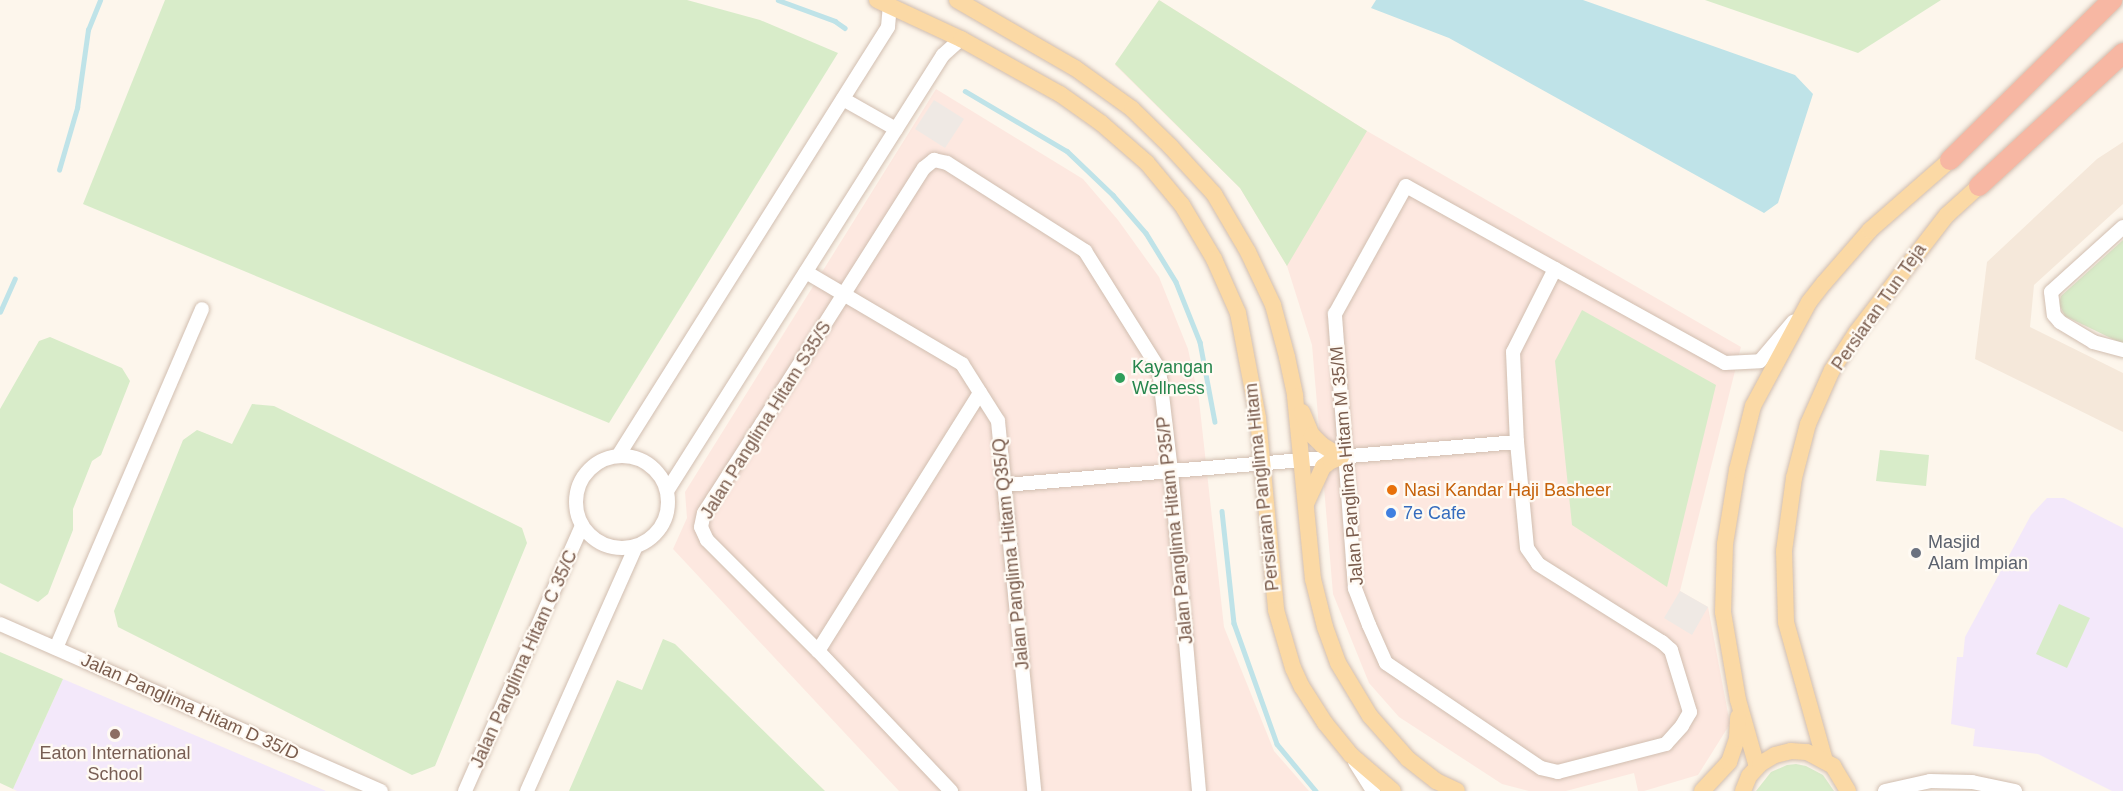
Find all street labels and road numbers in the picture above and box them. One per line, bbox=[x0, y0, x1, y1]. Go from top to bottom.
street label: Persiaran Tun Teja bbox=[1827, 239, 1931, 375]
street label: Jalan Panglima Hitam S35/S bbox=[696, 317, 836, 523]
street label: Jalan Panglima Hitam M 35/M bbox=[1326, 345, 1368, 587]
street label: Persiaran Panglima Hitam bbox=[1240, 382, 1284, 592]
street label: Jalan Panglima Hitam P35/P bbox=[1152, 415, 1198, 645]
street label: Jalan Panglima Hitam Q35/Q bbox=[988, 437, 1034, 671]
street label: Jalan Panglima Hitam C 35/C bbox=[466, 547, 582, 771]
street label: Jalan Panglima Hitam D 35/D bbox=[78, 649, 302, 765]

